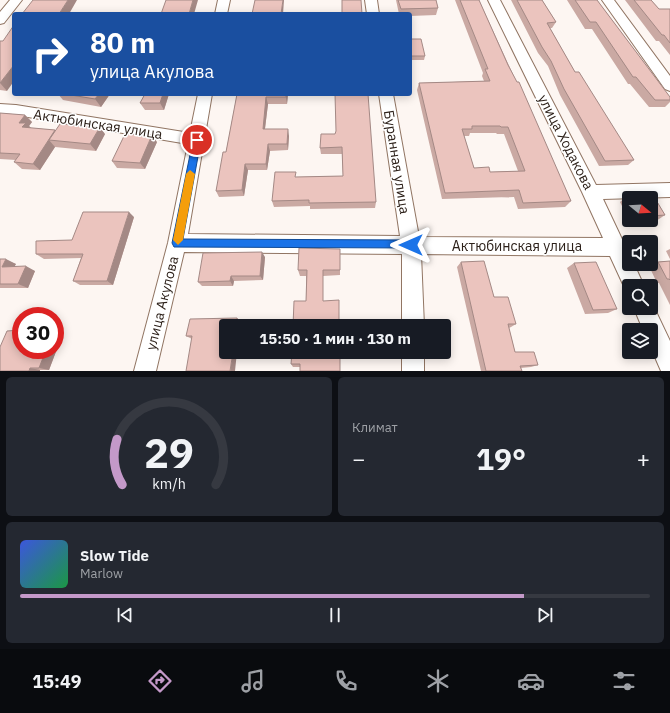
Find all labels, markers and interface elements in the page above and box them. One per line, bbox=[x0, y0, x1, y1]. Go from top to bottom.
text: 80 m bbox=[90, 24, 155, 61]
icon: right bbox=[24, 28, 76, 80]
text: улица Акулова bbox=[90, 60, 214, 83]
street label: улица Ходакова bbox=[534, 91, 598, 193]
street label: Актюбинская улица bbox=[32, 105, 164, 143]
street label: Буранная улица bbox=[380, 109, 414, 216]
pin bbox=[180, 123, 214, 157]
icon: arrive bbox=[186, 129, 208, 151]
north arrow bbox=[622, 191, 658, 227]
map controls bbox=[622, 191, 658, 359]
position arrow bbox=[390, 224, 432, 266]
button: sound bbox=[622, 235, 658, 271]
street label: Актюбинская улица bbox=[452, 237, 583, 255]
street label: улица Акулова bbox=[142, 254, 183, 352]
button: search bbox=[622, 279, 658, 315]
speed limit sign: 30 bbox=[12, 307, 64, 359]
button: layers bbox=[622, 323, 658, 359]
text: 15:50 · 1 мин · 130 m bbox=[259, 329, 411, 348]
text: Климат bbox=[352, 419, 398, 436]
text: 29 bbox=[144, 424, 194, 478]
text: 19° bbox=[476, 439, 526, 478]
text: − bbox=[352, 444, 365, 473]
text: + bbox=[637, 444, 650, 473]
text: km/h bbox=[152, 473, 186, 492]
text: Slow Tide bbox=[80, 546, 149, 565]
text: Marlow bbox=[80, 565, 123, 582]
icon: previous bbox=[114, 604, 136, 626]
icon: pause bbox=[324, 604, 346, 626]
icon: next bbox=[534, 604, 556, 626]
icon: directions bbox=[146, 667, 174, 695]
icon: music bbox=[239, 667, 267, 695]
icon: phone bbox=[332, 667, 360, 695]
icon: climate bbox=[424, 667, 452, 695]
icon: car bbox=[517, 667, 545, 695]
icon: filters bbox=[610, 667, 638, 695]
text: 15:49 bbox=[32, 670, 81, 693]

